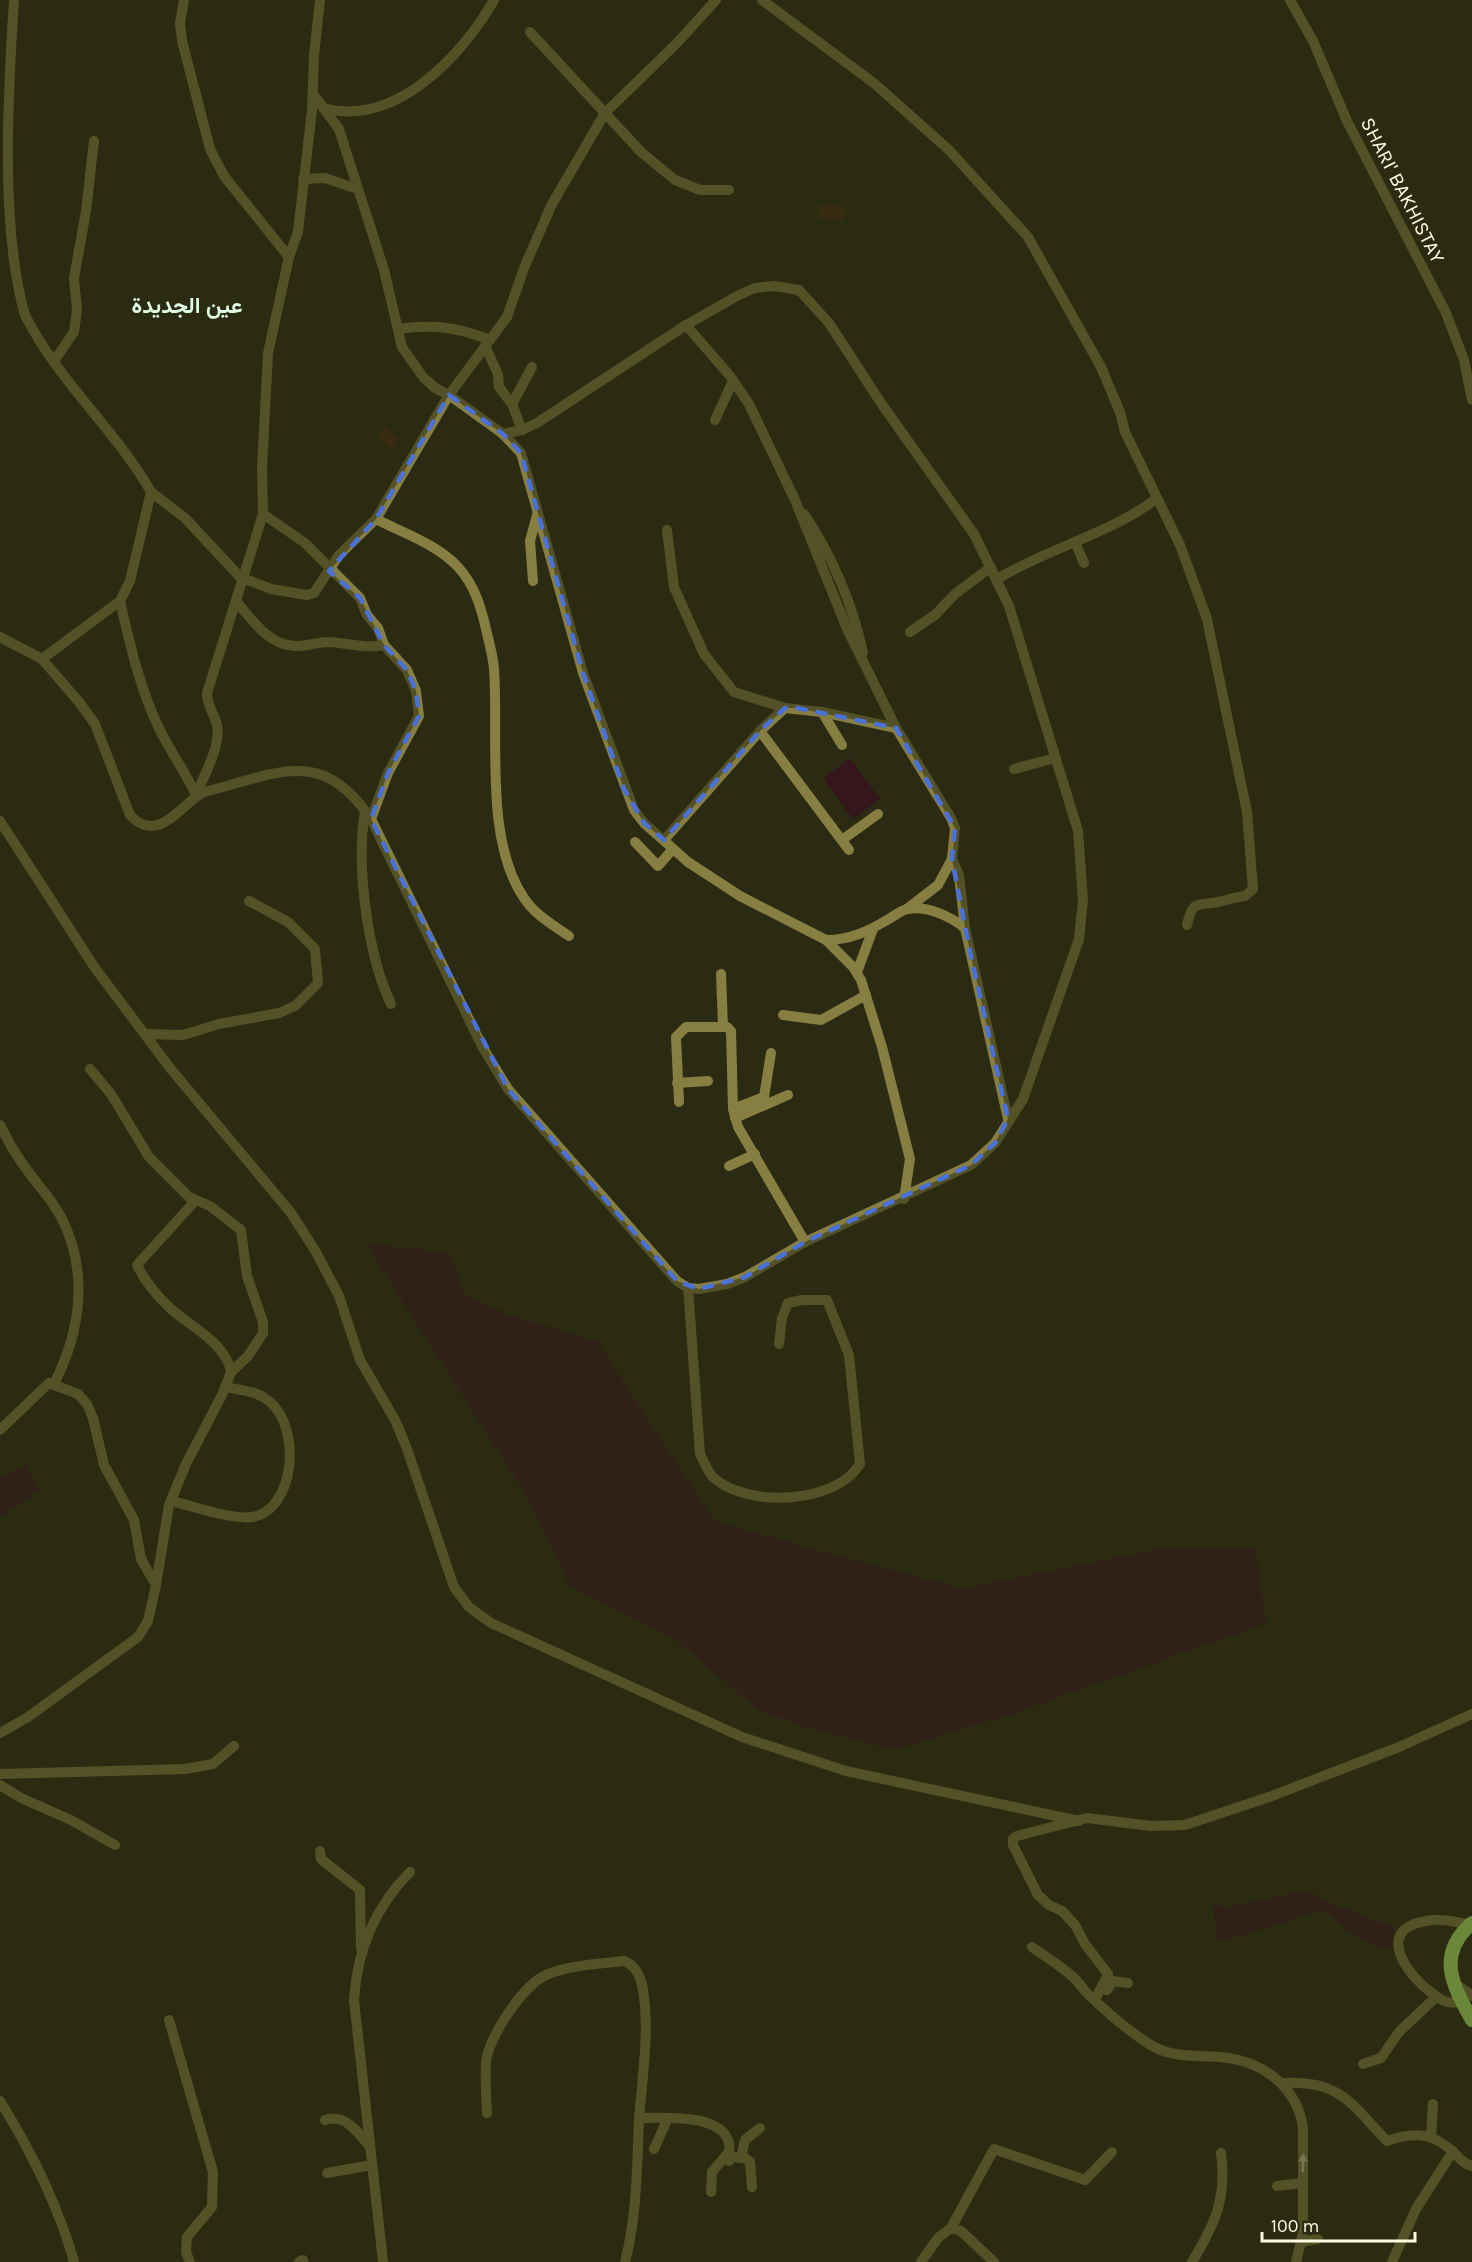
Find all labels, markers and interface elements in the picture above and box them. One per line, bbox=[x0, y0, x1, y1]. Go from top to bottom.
street label: SHARI' BAKHISTAY bbox=[1356, 113, 1449, 267]
district label: عين الجديدة bbox=[131, 293, 243, 319]
one-way arrow bbox=[1299, 2153, 1308, 2172]
scale bar bbox=[1262, 2205, 1415, 2243]
text: 100 m bbox=[1271, 2215, 1319, 2237]

